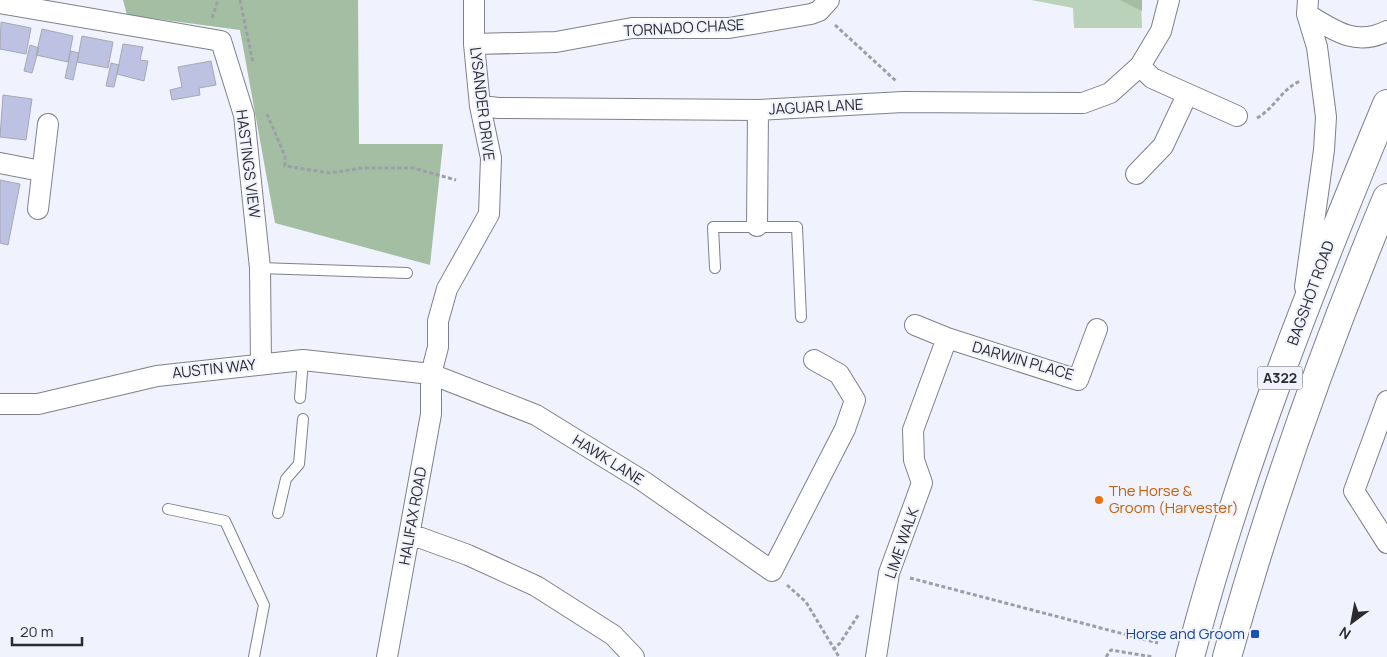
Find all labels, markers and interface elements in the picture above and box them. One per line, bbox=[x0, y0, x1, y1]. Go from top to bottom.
street label: TORNADO CHASE bbox=[623, 14, 745, 41]
street label: LYSANDER DRIVE bbox=[465, 46, 500, 162]
street label: JAGUAR LANE bbox=[768, 94, 864, 119]
street label: HASTINGS VIEW bbox=[231, 108, 266, 220]
street label: BAGSHOT ROAD bbox=[1282, 237, 1339, 348]
street label: DARWIN PLACE bbox=[970, 336, 1076, 385]
street label: AUSTIN WAY bbox=[171, 354, 258, 383]
road number: A322 bbox=[1258, 366, 1302, 389]
street label: HAWK LANE bbox=[569, 429, 648, 490]
street label: HALIFAX ROAD bbox=[394, 465, 431, 567]
place label: The Horse & Groom (Harvester) bbox=[1109, 480, 1239, 518]
marker: The Horse & Groom (Harvester) bbox=[1093, 494, 1105, 506]
street label: LIME WALK bbox=[879, 504, 924, 581]
north arrow bbox=[1327, 597, 1377, 647]
scale bar bbox=[12, 614, 82, 646]
text: 20 m bbox=[20, 621, 53, 642]
place label: Horse and Groom bbox=[1126, 623, 1245, 644]
text: N bbox=[1336, 623, 1354, 644]
marker: Horse and Groom bbox=[1249, 628, 1261, 640]

